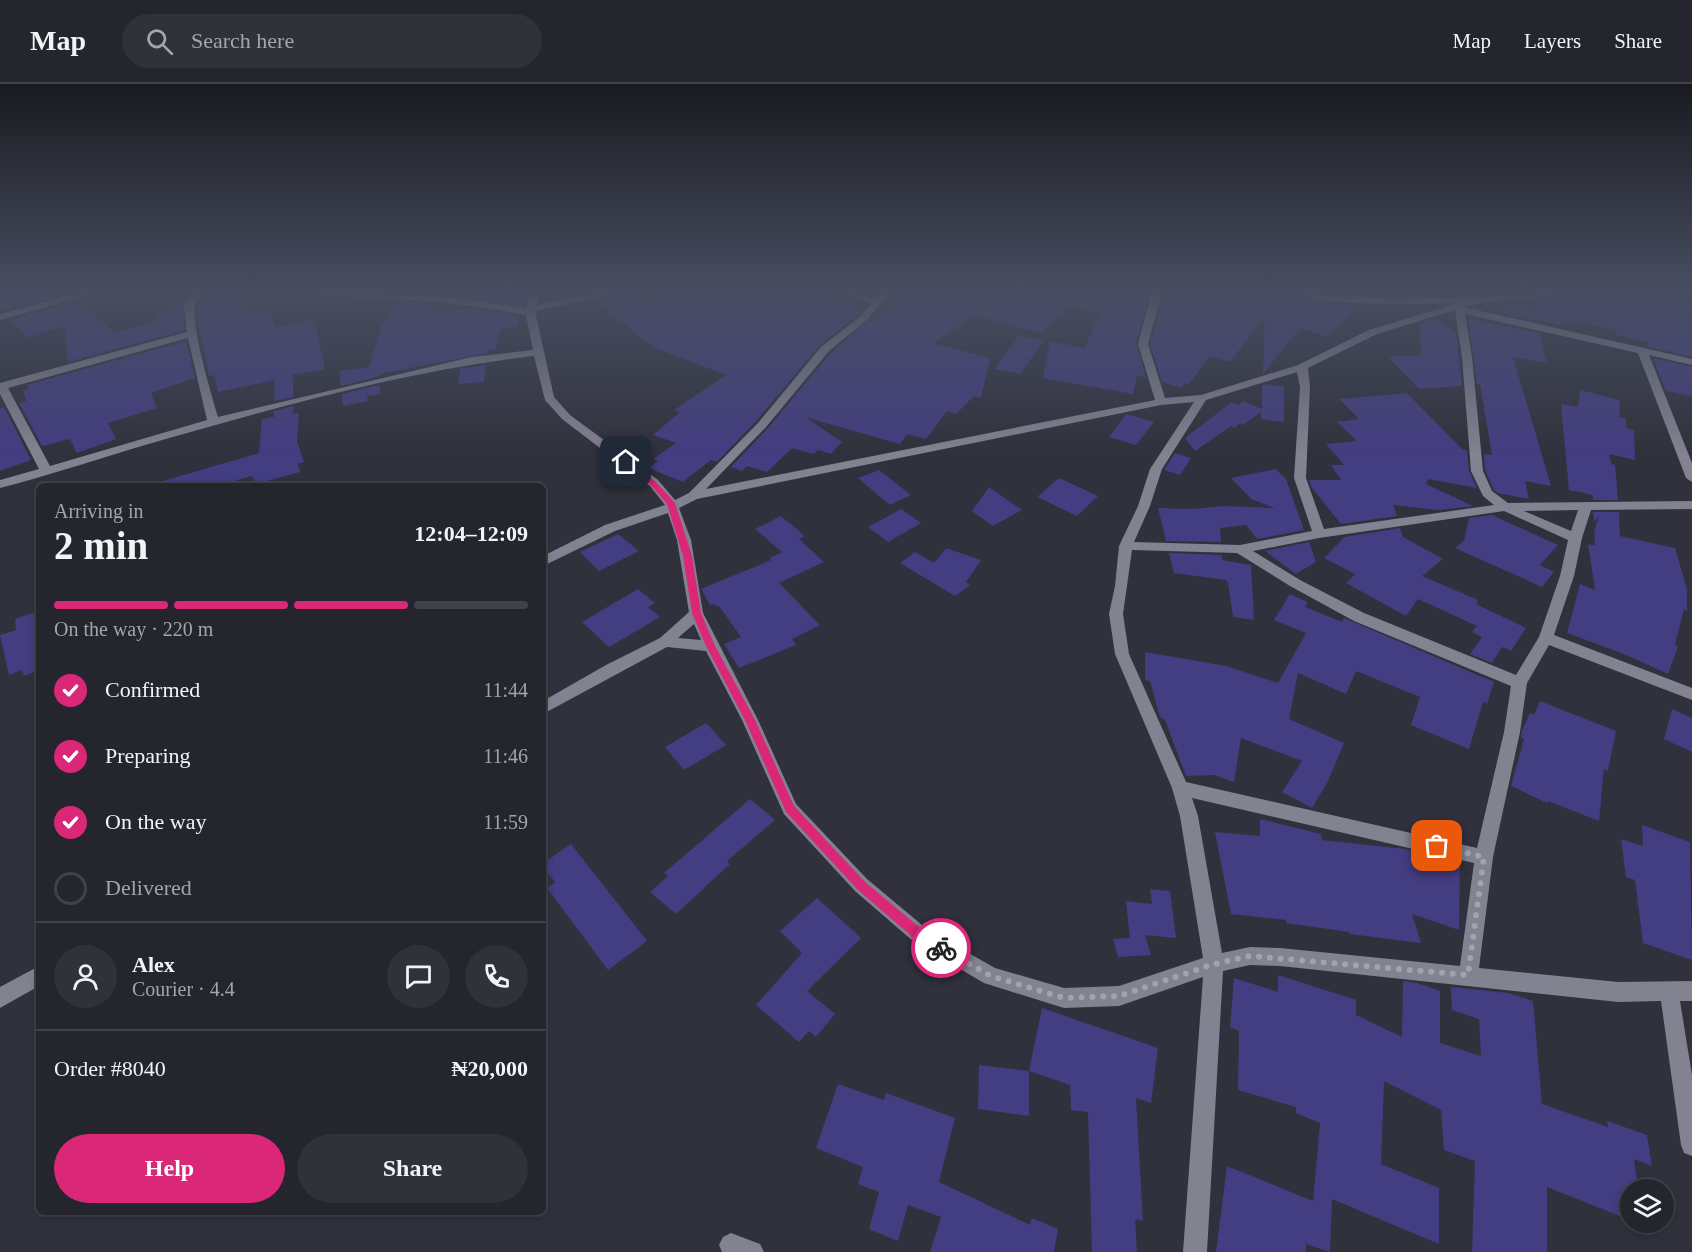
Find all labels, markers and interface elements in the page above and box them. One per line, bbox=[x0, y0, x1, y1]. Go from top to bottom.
search box bbox=[122, 14, 542, 68]
text: Map bbox=[30, 25, 86, 56]
icon: search bbox=[143, 25, 176, 58]
text: Search here bbox=[191, 28, 294, 53]
text: Map bbox=[1453, 29, 1491, 53]
text: Layers bbox=[1524, 29, 1581, 53]
text: Share bbox=[1614, 29, 1662, 53]
pin bbox=[600, 436, 651, 487]
icon: home bbox=[609, 445, 642, 478]
text: Arriving in bbox=[54, 500, 143, 522]
text: 12:04–12:09 bbox=[414, 521, 528, 546]
text: 2 min bbox=[54, 524, 148, 567]
text: On the way · 220 m bbox=[54, 618, 213, 640]
icon: check bbox=[54, 674, 87, 707]
text: Confirmed bbox=[105, 677, 200, 702]
text: 11:44 bbox=[483, 679, 528, 701]
icon: check bbox=[54, 740, 87, 773]
text: Preparing bbox=[105, 743, 191, 768]
text: 11:46 bbox=[483, 745, 528, 767]
icon: check bbox=[54, 806, 87, 839]
text: On the way bbox=[105, 809, 206, 834]
text: 11:59 bbox=[483, 811, 528, 833]
pin bbox=[1411, 820, 1462, 871]
icon: bag bbox=[1420, 829, 1453, 862]
text: Delivered bbox=[105, 875, 192, 900]
courier bbox=[911, 918, 971, 978]
icon: bike bbox=[925, 932, 958, 965]
button: person bbox=[54, 945, 117, 1008]
button: chat bbox=[387, 945, 450, 1008]
button: phone bbox=[465, 945, 528, 1008]
text: Alex bbox=[132, 952, 175, 977]
text: Courier · 4.4 bbox=[132, 978, 235, 1000]
text: Order #8040 bbox=[54, 1056, 166, 1081]
text: ₦20,000 bbox=[452, 1056, 528, 1081]
button: Help bbox=[54, 1134, 285, 1203]
button: Share bbox=[297, 1134, 528, 1203]
map controls bbox=[1620, 1179, 1674, 1233]
button: layers bbox=[1620, 1179, 1674, 1233]

